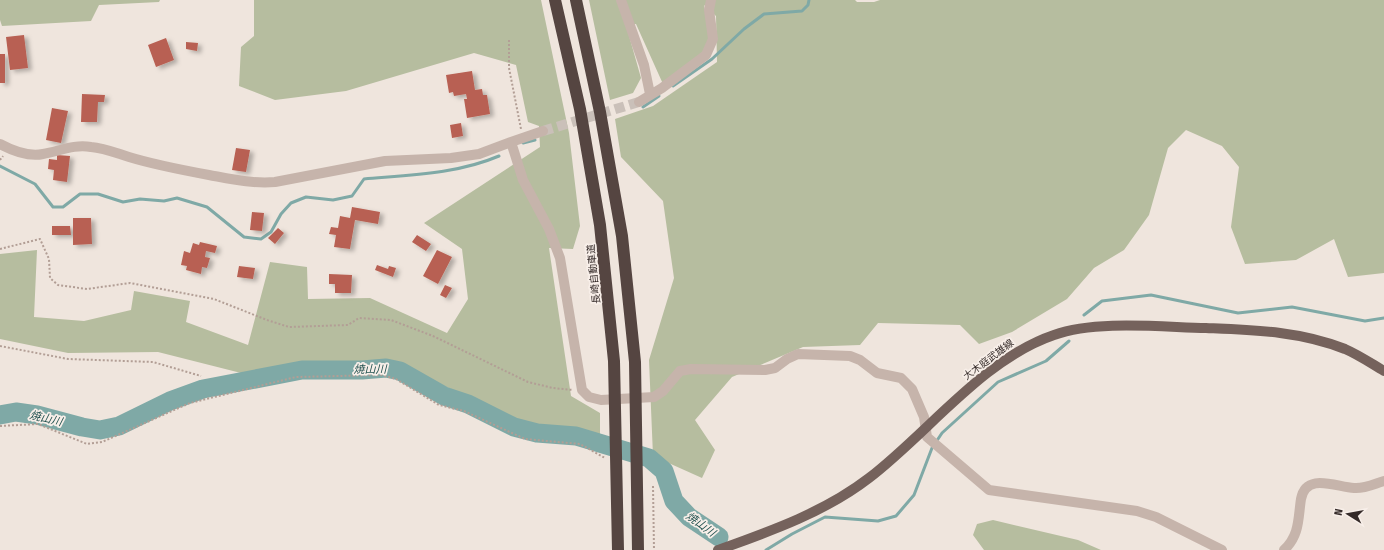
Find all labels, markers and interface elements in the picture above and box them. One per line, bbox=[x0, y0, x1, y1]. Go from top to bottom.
street label: 長崎自動車道 bbox=[585, 243, 603, 304]
street label: 大木庭武雄線 bbox=[961, 337, 1016, 383]
water label: 焼山川 bbox=[354, 363, 387, 376]
water label: 焼山川 bbox=[28, 408, 64, 429]
north arrow bbox=[1328, 494, 1368, 534]
text: N bbox=[1332, 508, 1346, 517]
water label: 焼山川 bbox=[684, 509, 719, 540]

